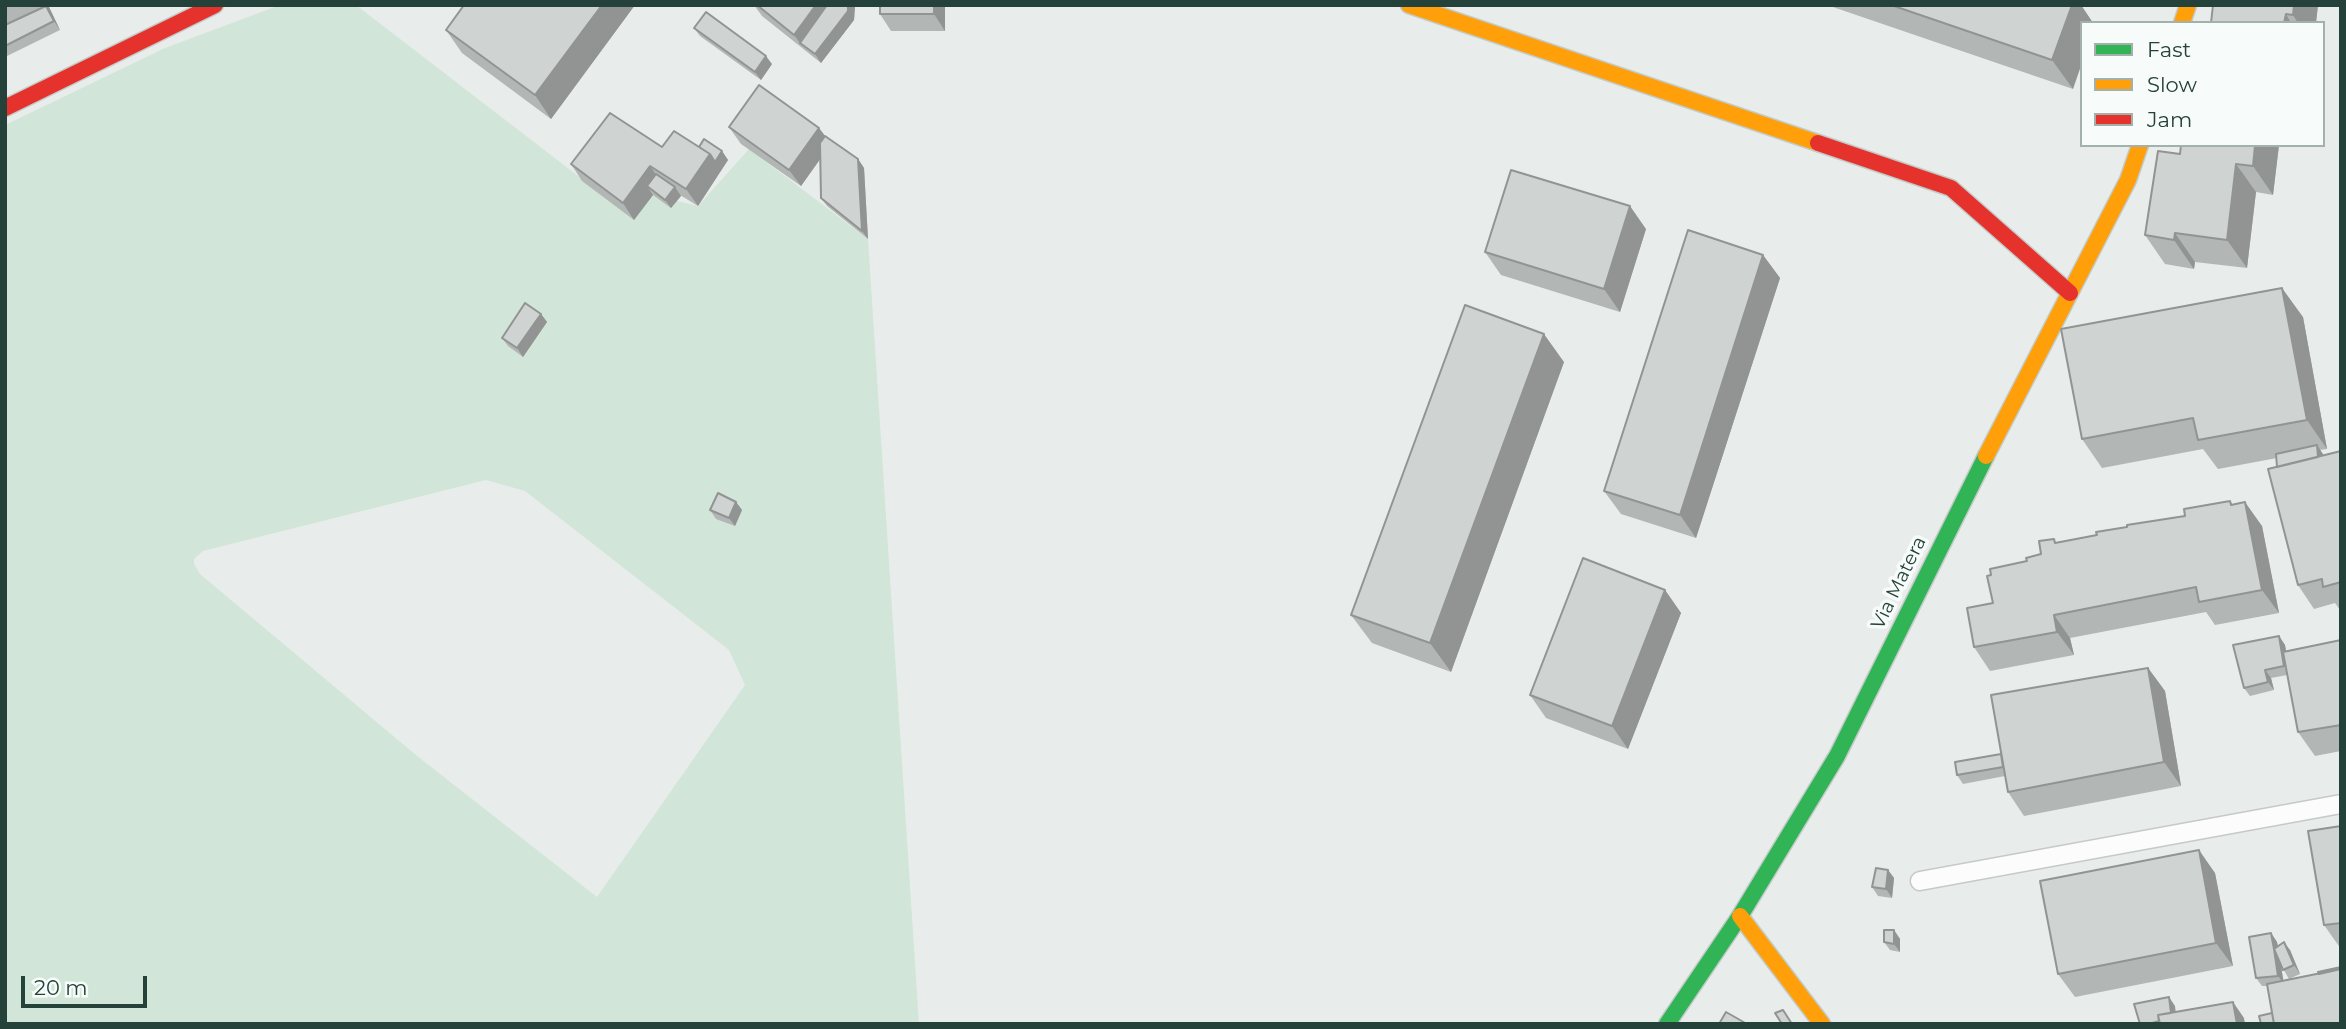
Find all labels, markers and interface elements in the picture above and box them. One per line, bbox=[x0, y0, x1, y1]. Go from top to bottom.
legend bbox=[2080, 21, 2325, 147]
text: Fast bbox=[2147, 37, 2191, 62]
text: Slow bbox=[2147, 72, 2197, 97]
text: Jam bbox=[2147, 107, 2192, 132]
street label: Via Matera bbox=[1867, 533, 1931, 633]
scale bar bbox=[24, 962, 150, 1006]
text: 20 m bbox=[34, 975, 88, 1000]

